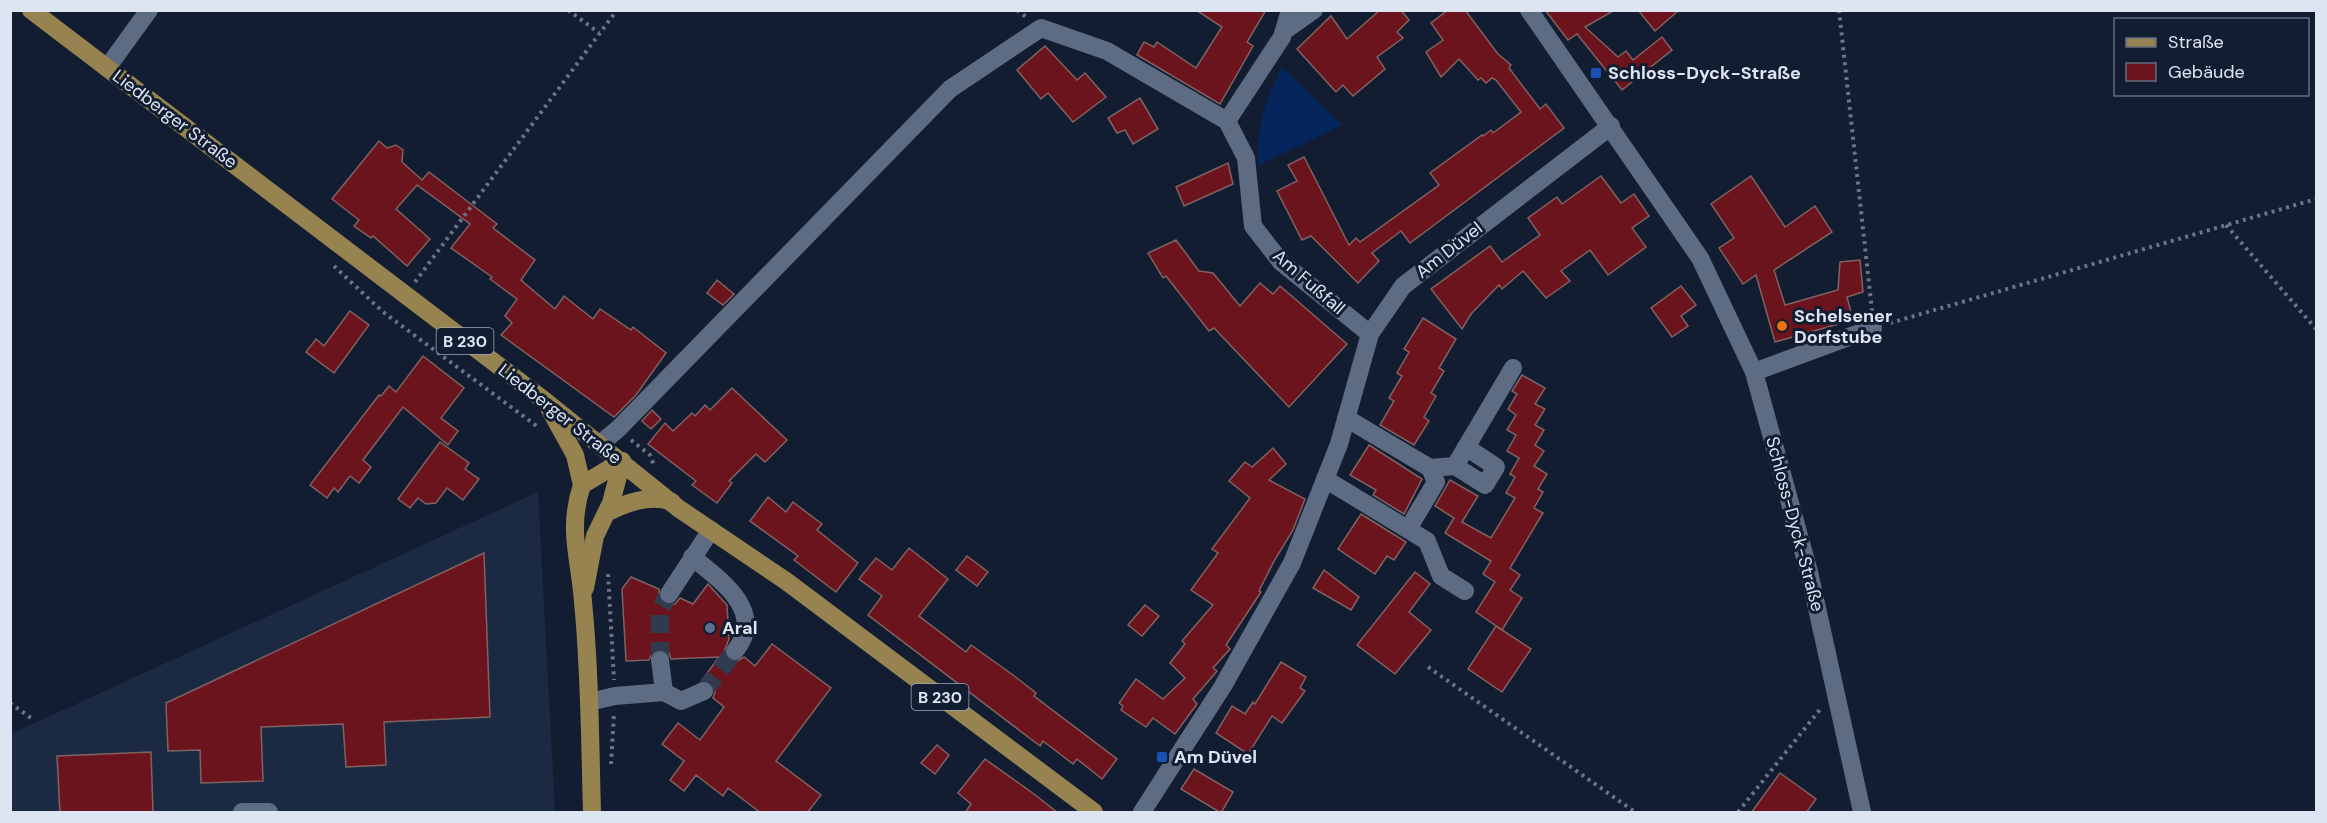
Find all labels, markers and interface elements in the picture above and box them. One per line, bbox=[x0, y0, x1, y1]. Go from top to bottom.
legend bbox=[2114, 18, 2309, 96]
text: Straße bbox=[2168, 30, 2224, 54]
text: Gebäude bbox=[2168, 60, 2245, 84]
place label: Schloss-Dyck-Straße bbox=[1608, 61, 1801, 85]
street label: Liedberger Straße bbox=[108, 64, 242, 174]
marker: Schloss-Dyck-Straße bbox=[1589, 66, 1603, 80]
street label: Am Düvel bbox=[1411, 216, 1487, 284]
street label: Am Fußfall bbox=[1268, 244, 1350, 320]
place label: Schelsener Dorfstube bbox=[1794, 304, 1892, 349]
marker: Schelsener Dorfstube bbox=[1775, 319, 1789, 333]
road number: B 230 bbox=[436, 328, 494, 354]
street label: Liedberger Straße bbox=[493, 358, 627, 470]
street label: Schloss-Dyck-Straße bbox=[1760, 434, 1830, 614]
place label: Aral bbox=[722, 616, 757, 640]
marker: Aral bbox=[703, 621, 717, 635]
road number: B 230 bbox=[912, 684, 968, 710]
place label: Am Düvel bbox=[1174, 745, 1257, 769]
marker: Am Düvel bbox=[1155, 750, 1169, 764]

